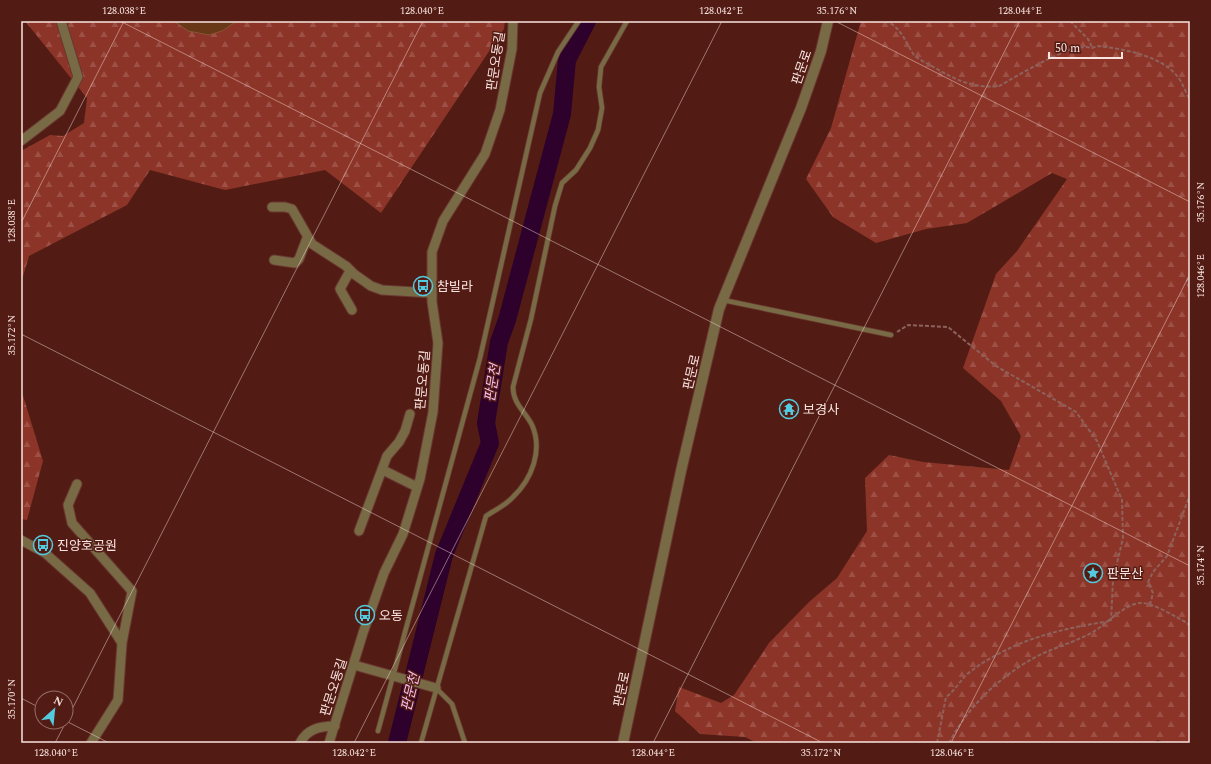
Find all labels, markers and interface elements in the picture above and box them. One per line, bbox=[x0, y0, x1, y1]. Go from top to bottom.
text: 128.038°E bbox=[102, 3, 146, 19]
text: 128.040°E bbox=[400, 3, 444, 19]
text: 128.042°E bbox=[699, 3, 743, 19]
text: 35.176°N bbox=[817, 3, 857, 19]
text: 128.044°E bbox=[998, 3, 1042, 19]
street label: 판문오동길 bbox=[481, 30, 511, 92]
scale bar bbox=[1049, 34, 1122, 60]
text: 50 m bbox=[1055, 39, 1080, 58]
street label: 판문로 bbox=[787, 47, 817, 88]
text: 35.176°N bbox=[1193, 182, 1209, 222]
text: 128.038°E bbox=[4, 199, 20, 243]
text: 128.046°E bbox=[1193, 254, 1209, 298]
bus stop icon: 참빌라 bbox=[412, 275, 434, 297]
place label: 참빌라 bbox=[437, 277, 473, 297]
text: 35.172°N bbox=[4, 315, 20, 355]
street label: 판문오동길 bbox=[410, 349, 436, 411]
street label: 판문로 bbox=[678, 352, 706, 392]
water label: 판문천 bbox=[479, 361, 506, 404]
temple icon: 보경사 bbox=[778, 398, 800, 420]
place label: 보경사 bbox=[803, 400, 839, 420]
bus stop icon: 진양호공원 bbox=[32, 534, 54, 556]
place label: 진양호공원 bbox=[57, 536, 117, 556]
text: 35.174°N bbox=[1193, 545, 1209, 585]
place icon: 판문산 bbox=[1082, 562, 1104, 584]
place label: 판문산 bbox=[1107, 564, 1143, 584]
bus stop icon: 오동 bbox=[354, 604, 376, 626]
place label: 오동 bbox=[379, 606, 403, 626]
street label: 판문오동길 bbox=[315, 656, 353, 719]
water label: 판문천 bbox=[396, 670, 426, 713]
street label: 판문로 bbox=[608, 670, 635, 709]
text: 35.170°N bbox=[4, 679, 20, 719]
north arrow bbox=[34, 690, 74, 730]
text: N bbox=[50, 692, 66, 711]
text: 128.040°E bbox=[34, 745, 78, 761]
text: 128.042°E bbox=[332, 745, 376, 761]
text: 128.044°E bbox=[631, 745, 675, 761]
text: 35.172°N bbox=[801, 745, 841, 761]
text: 128.046°E bbox=[930, 745, 974, 761]

